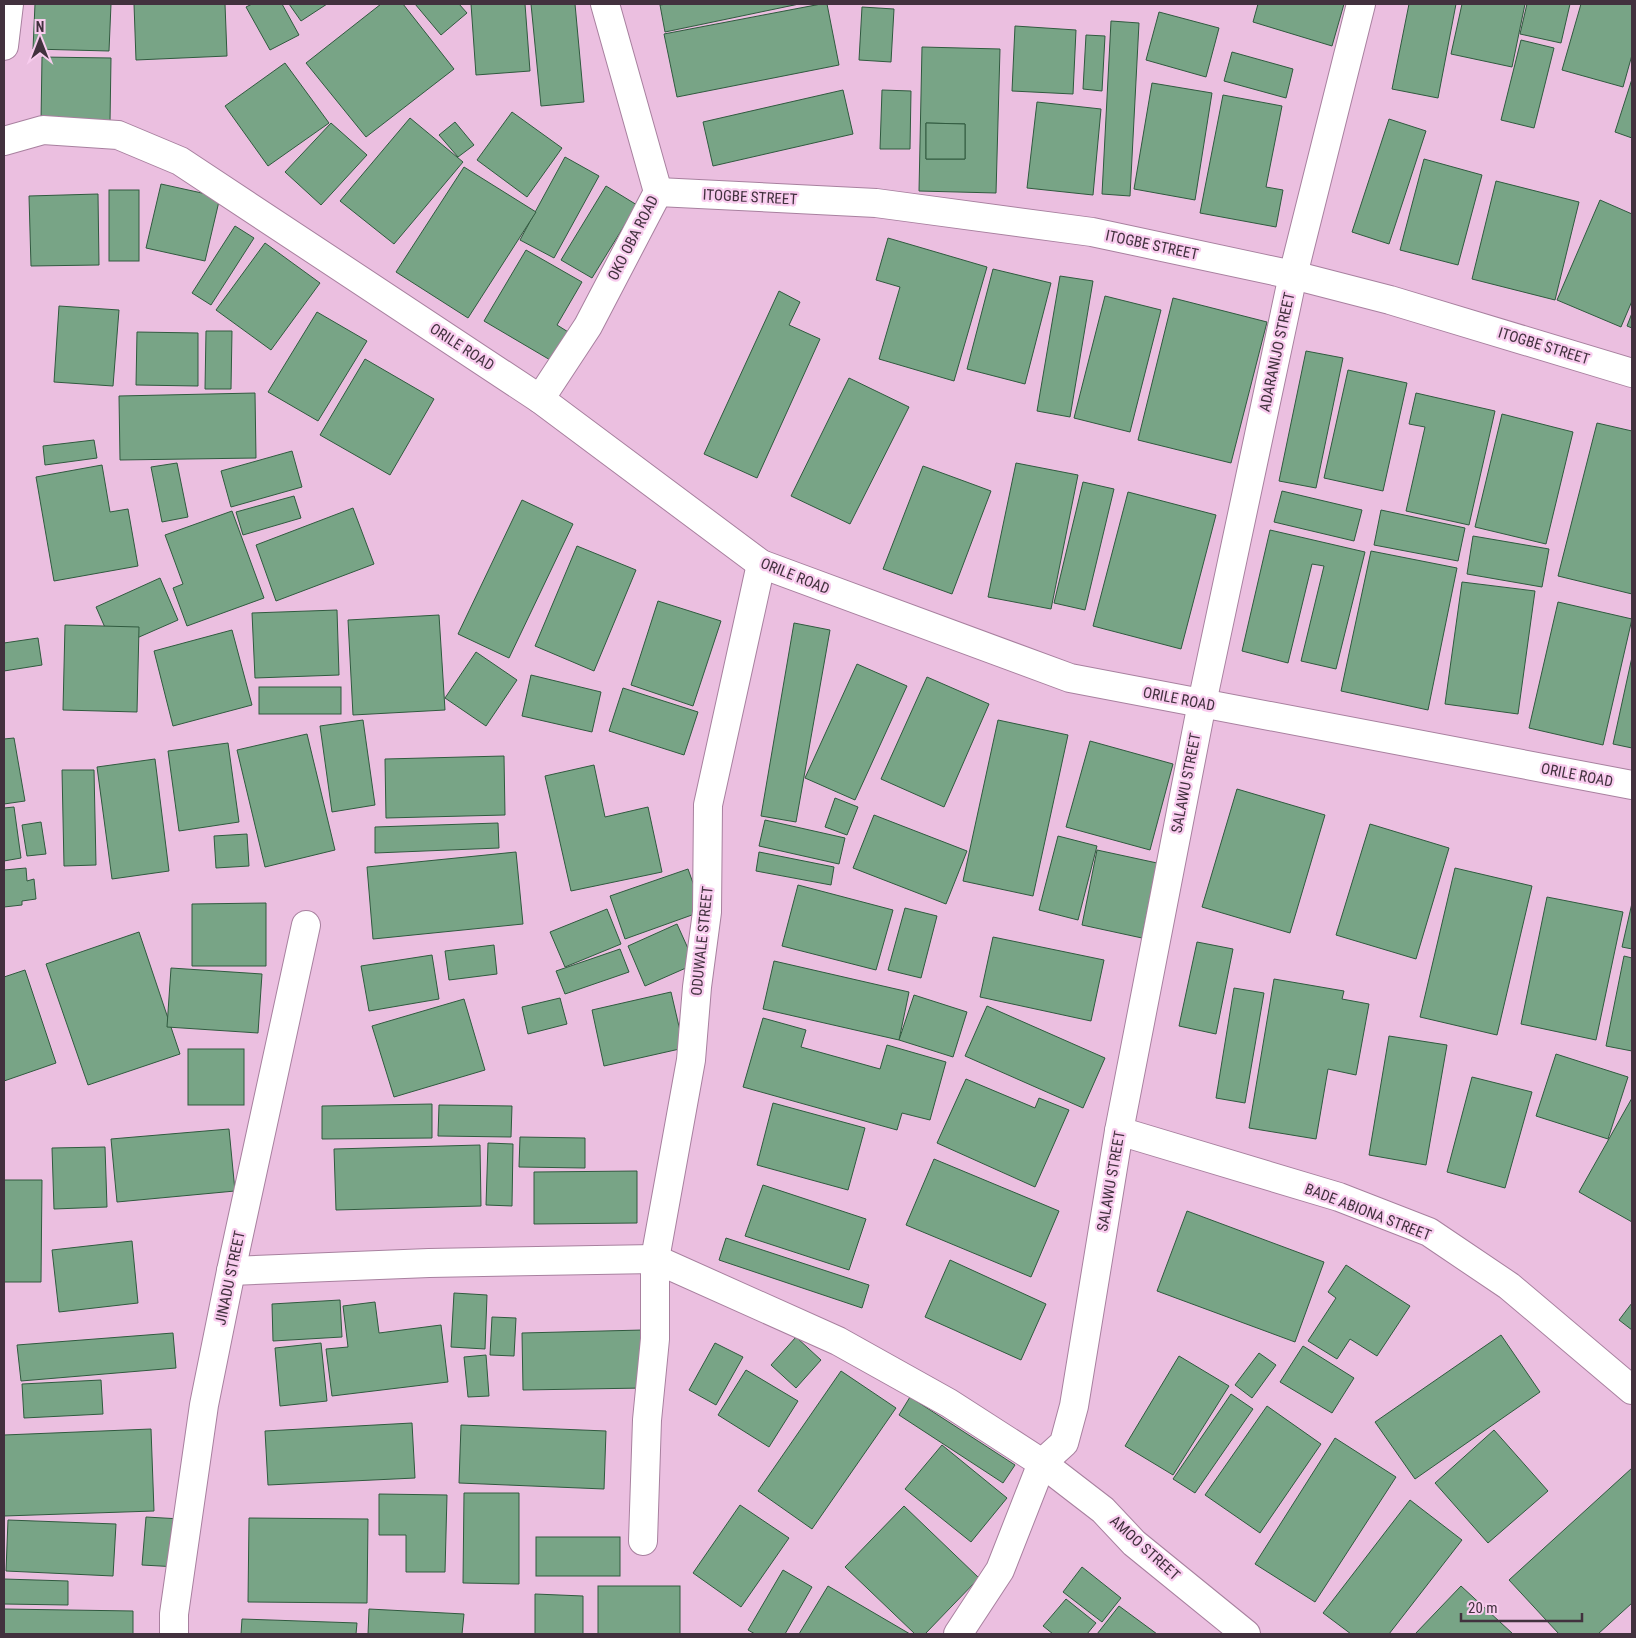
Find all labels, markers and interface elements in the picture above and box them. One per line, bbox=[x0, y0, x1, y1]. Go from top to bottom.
north arrow bbox=[15, 15, 65, 65]
text: N bbox=[36, 19, 44, 35]
street label: ITOGBE STREET bbox=[702, 186, 798, 208]
street label: OKO OBA ROAD bbox=[604, 193, 662, 283]
street label: ITOGBE STREET bbox=[1104, 226, 1200, 264]
street label: ADARANIJO STREET bbox=[1256, 291, 1298, 413]
street label: ORILE ROAD bbox=[427, 320, 497, 374]
street label: ITOGBE STREET bbox=[1496, 324, 1592, 368]
street label: ORILE ROAD bbox=[758, 554, 832, 598]
street label: ORILE ROAD bbox=[1142, 683, 1216, 715]
street label: SALAWU STREET bbox=[1167, 731, 1205, 835]
street label: ORILE ROAD bbox=[1540, 759, 1614, 791]
street label: ODUWALE STREET bbox=[687, 885, 717, 997]
street label: SALAWU STREET bbox=[1093, 1129, 1129, 1233]
street label: BADE ABIONA STREET bbox=[1302, 1180, 1434, 1244]
street label: JINADU STREET bbox=[211, 1229, 249, 1327]
street label: AMOO STREET bbox=[1106, 1512, 1184, 1584]
scale bar bbox=[1461, 1590, 1582, 1622]
text: 20 m bbox=[1468, 1599, 1498, 1617]

